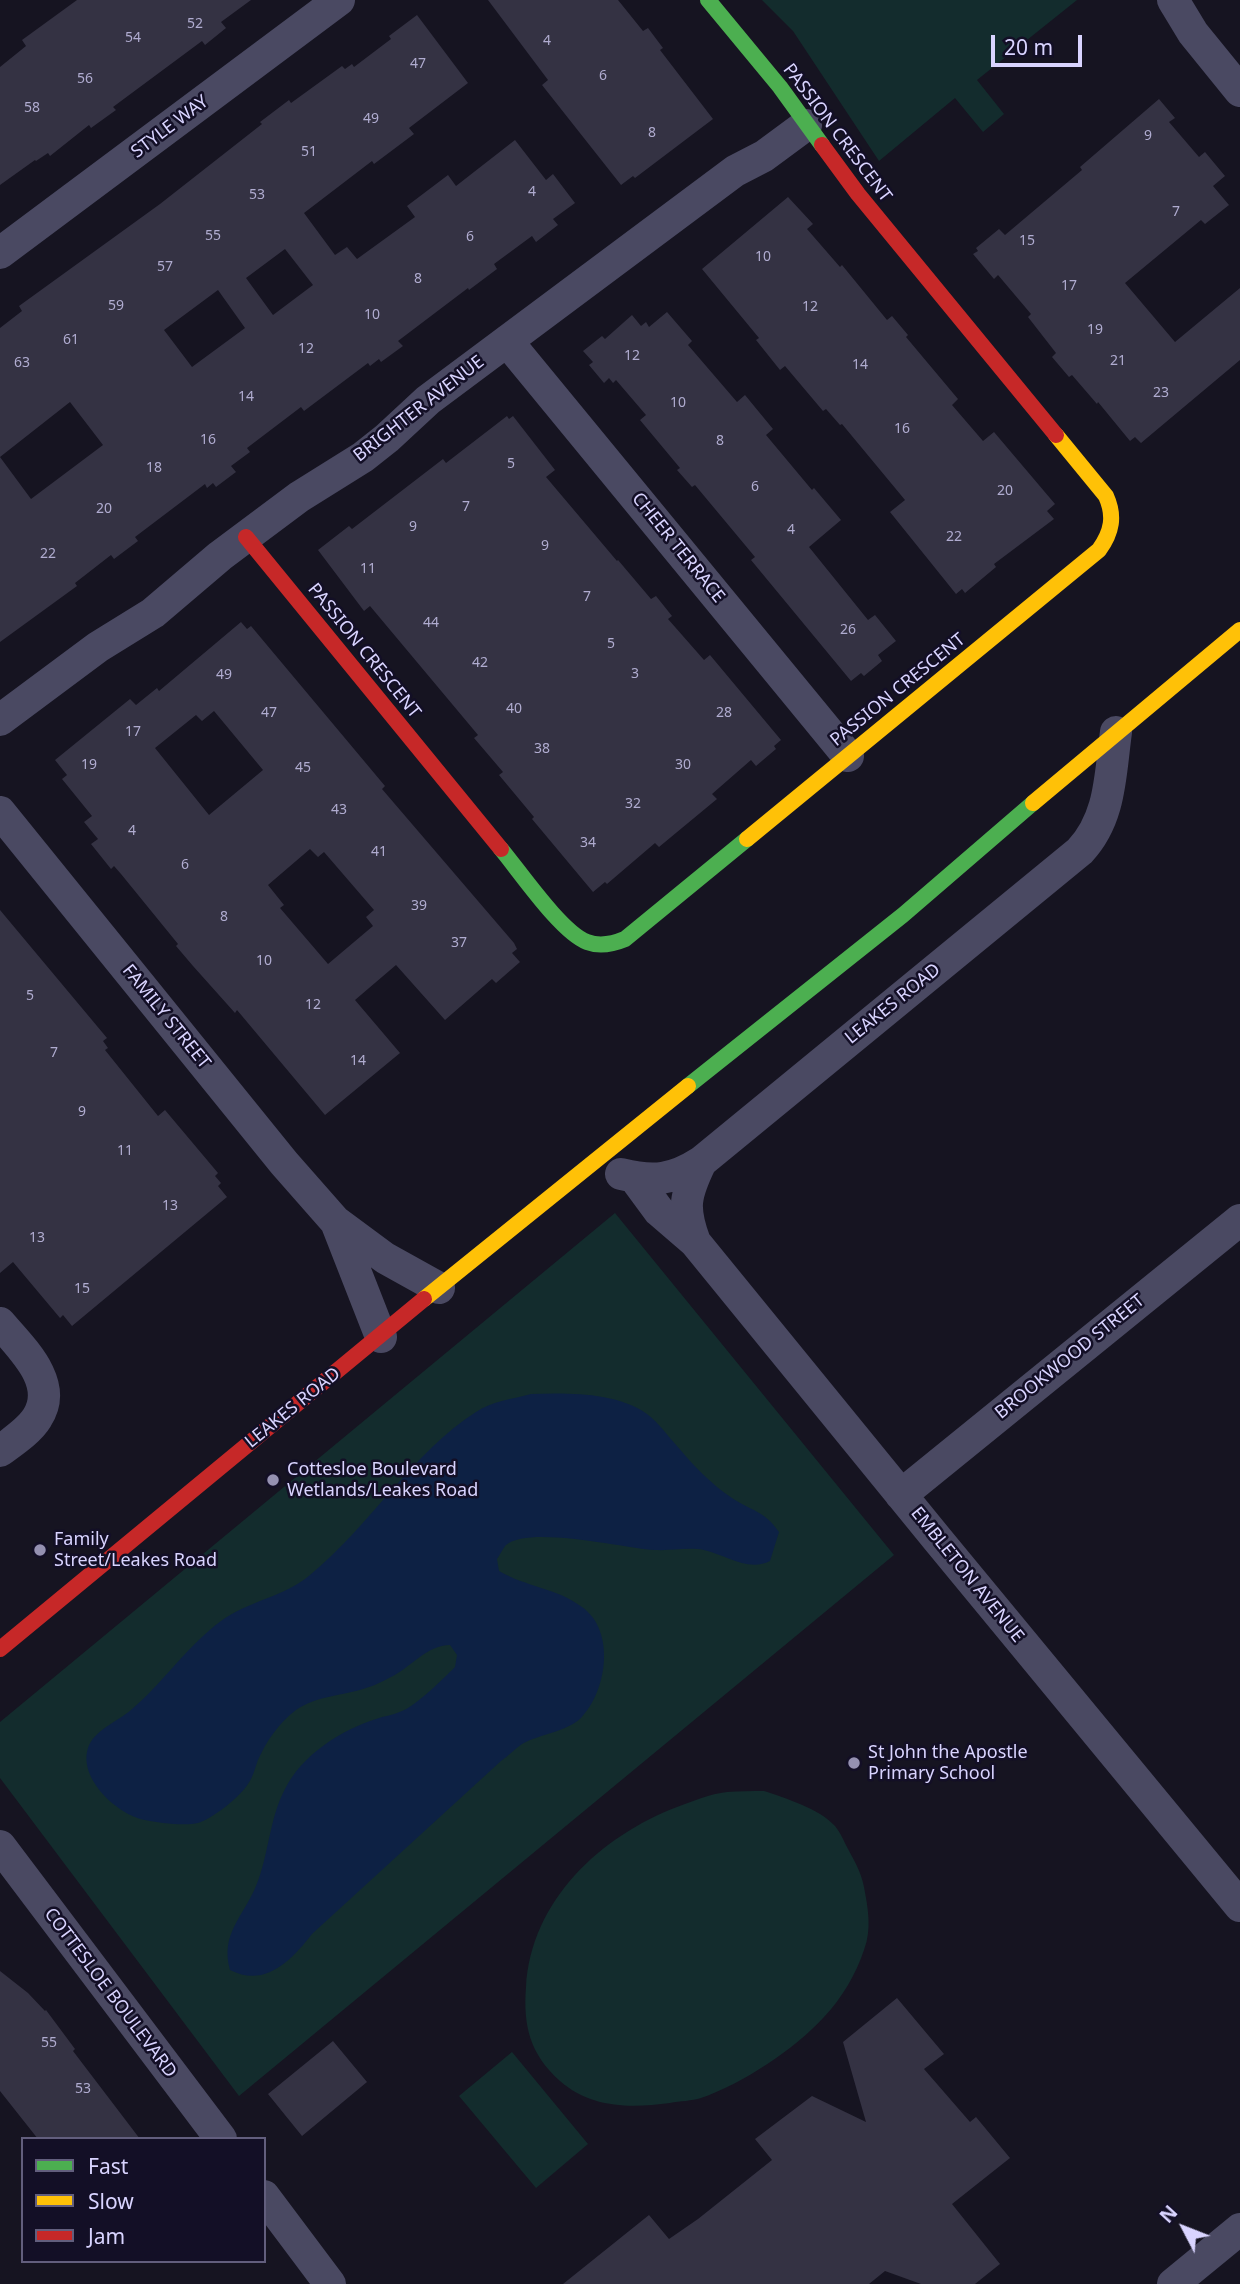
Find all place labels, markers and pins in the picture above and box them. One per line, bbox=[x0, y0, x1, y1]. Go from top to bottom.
place label: Cottesloe Boulevard Wetlands/Leakes Road bbox=[287, 1459, 478, 1502]
marker: Cottesloe Boulevard Wetlands/Leakes Road bbox=[265, 1472, 281, 1488]
place label: Family Street/Leakes Road bbox=[54, 1529, 217, 1572]
marker: Family Street/Leakes Road bbox=[32, 1542, 48, 1558]
place label: St John the Apostle Primary School bbox=[868, 1742, 1028, 1784]
marker: St John the Apostle Primary School bbox=[846, 1755, 862, 1771]

